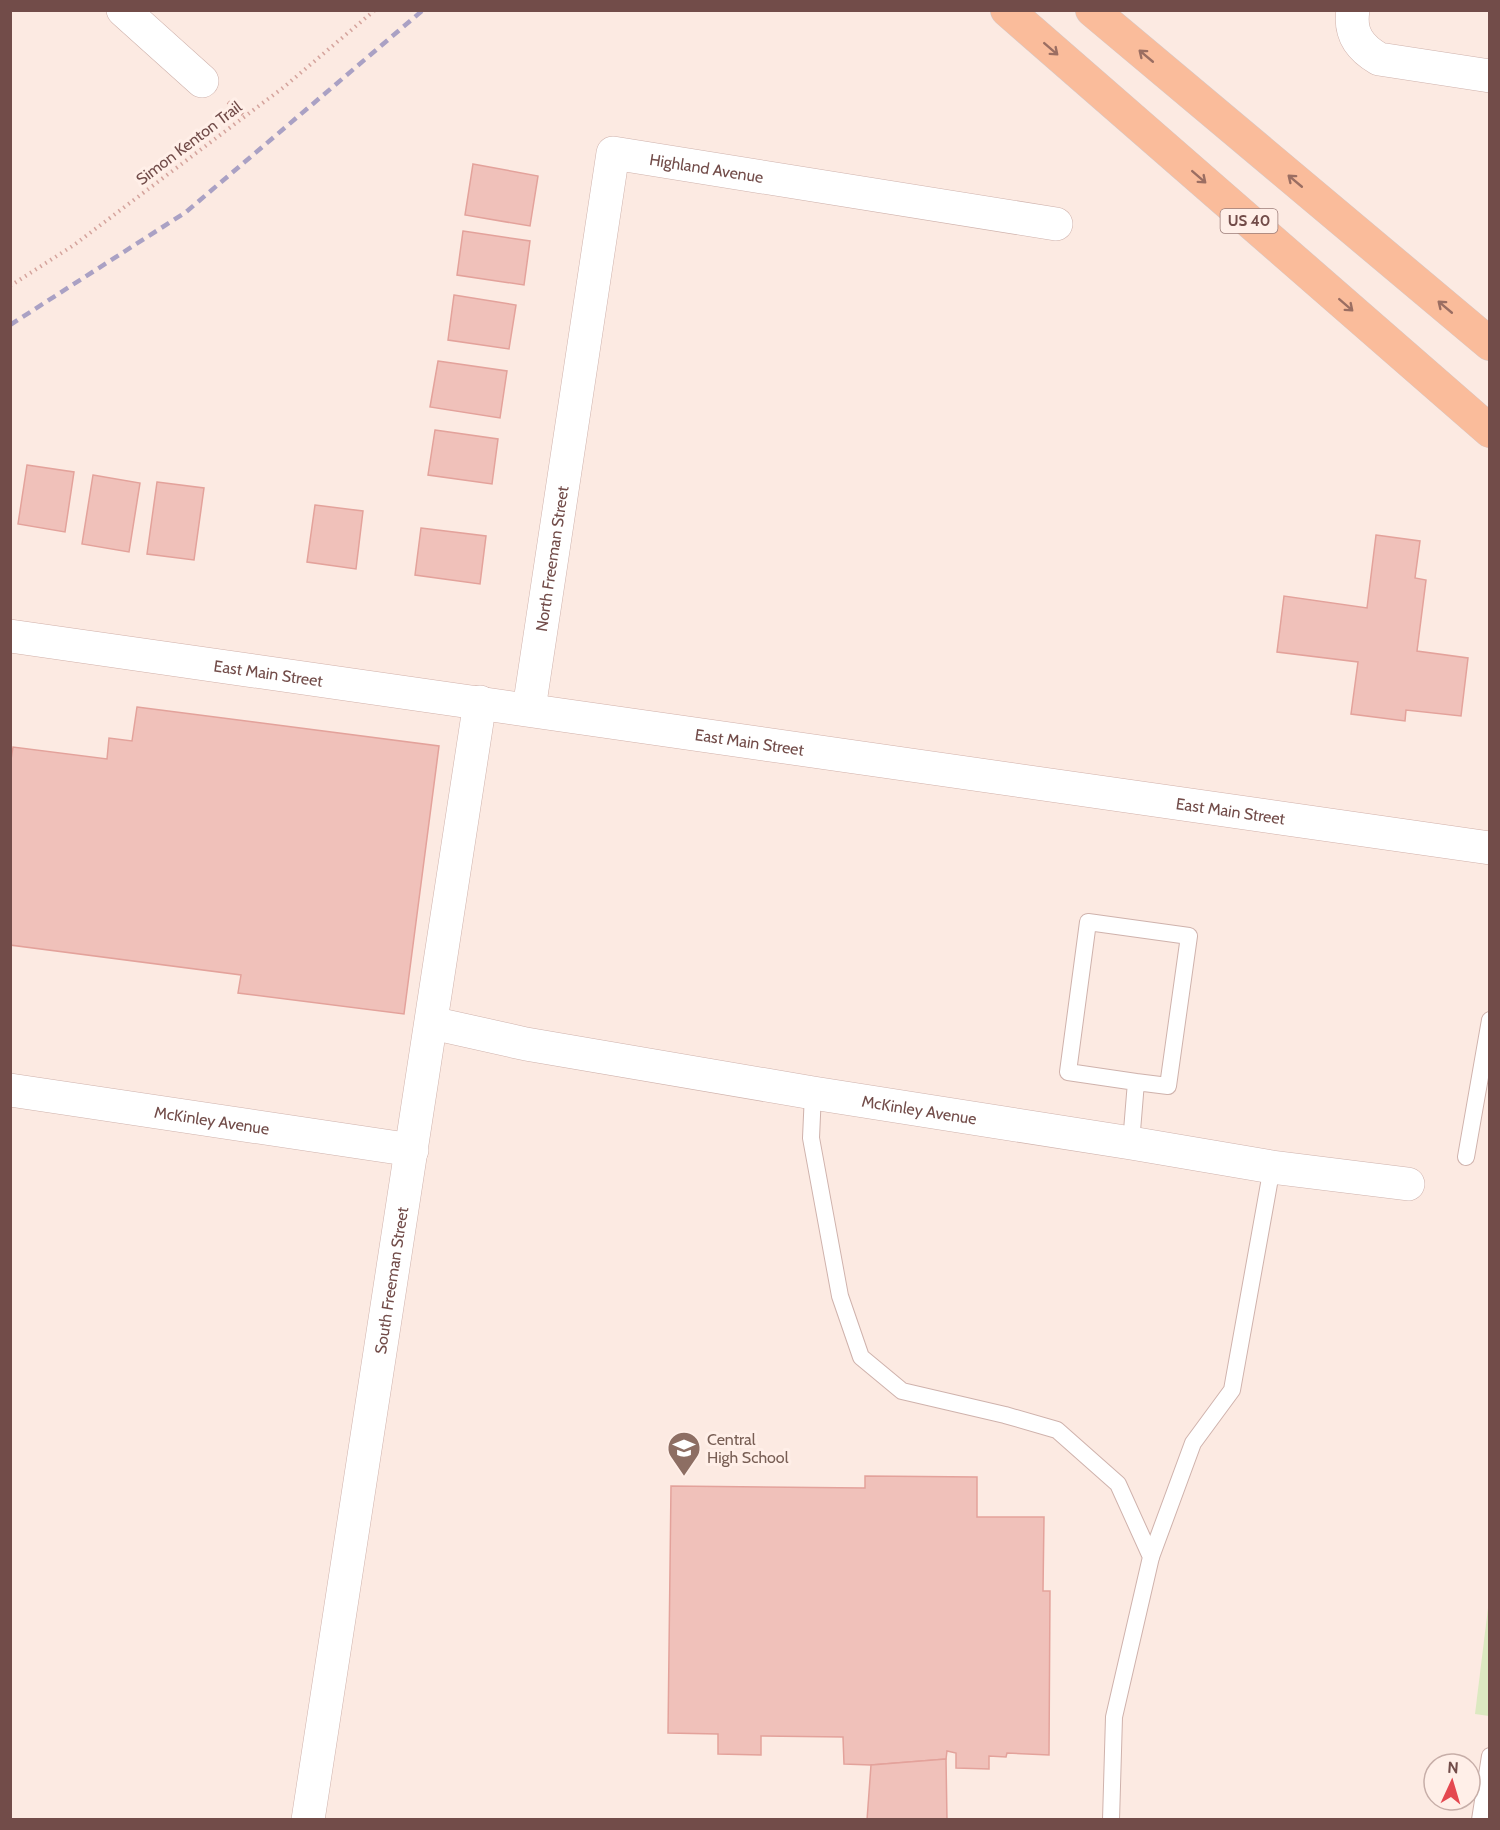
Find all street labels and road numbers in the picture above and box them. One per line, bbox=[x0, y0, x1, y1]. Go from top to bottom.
street label: Simon Kenton Trail bbox=[133, 97, 246, 189]
street label: Highland Avenue bbox=[648, 150, 765, 186]
road number: US 40 bbox=[1220, 209, 1278, 233]
street label: North Freeman Street bbox=[531, 484, 572, 633]
street label: East Main Street bbox=[213, 656, 325, 690]
street label: East Main Street bbox=[694, 725, 806, 759]
street label: East Main Street bbox=[1175, 794, 1287, 828]
street label: McKinley Avenue bbox=[860, 1091, 978, 1128]
street label: McKinley Avenue bbox=[153, 1102, 271, 1138]
street label: South Freeman Street bbox=[370, 1205, 412, 1355]

